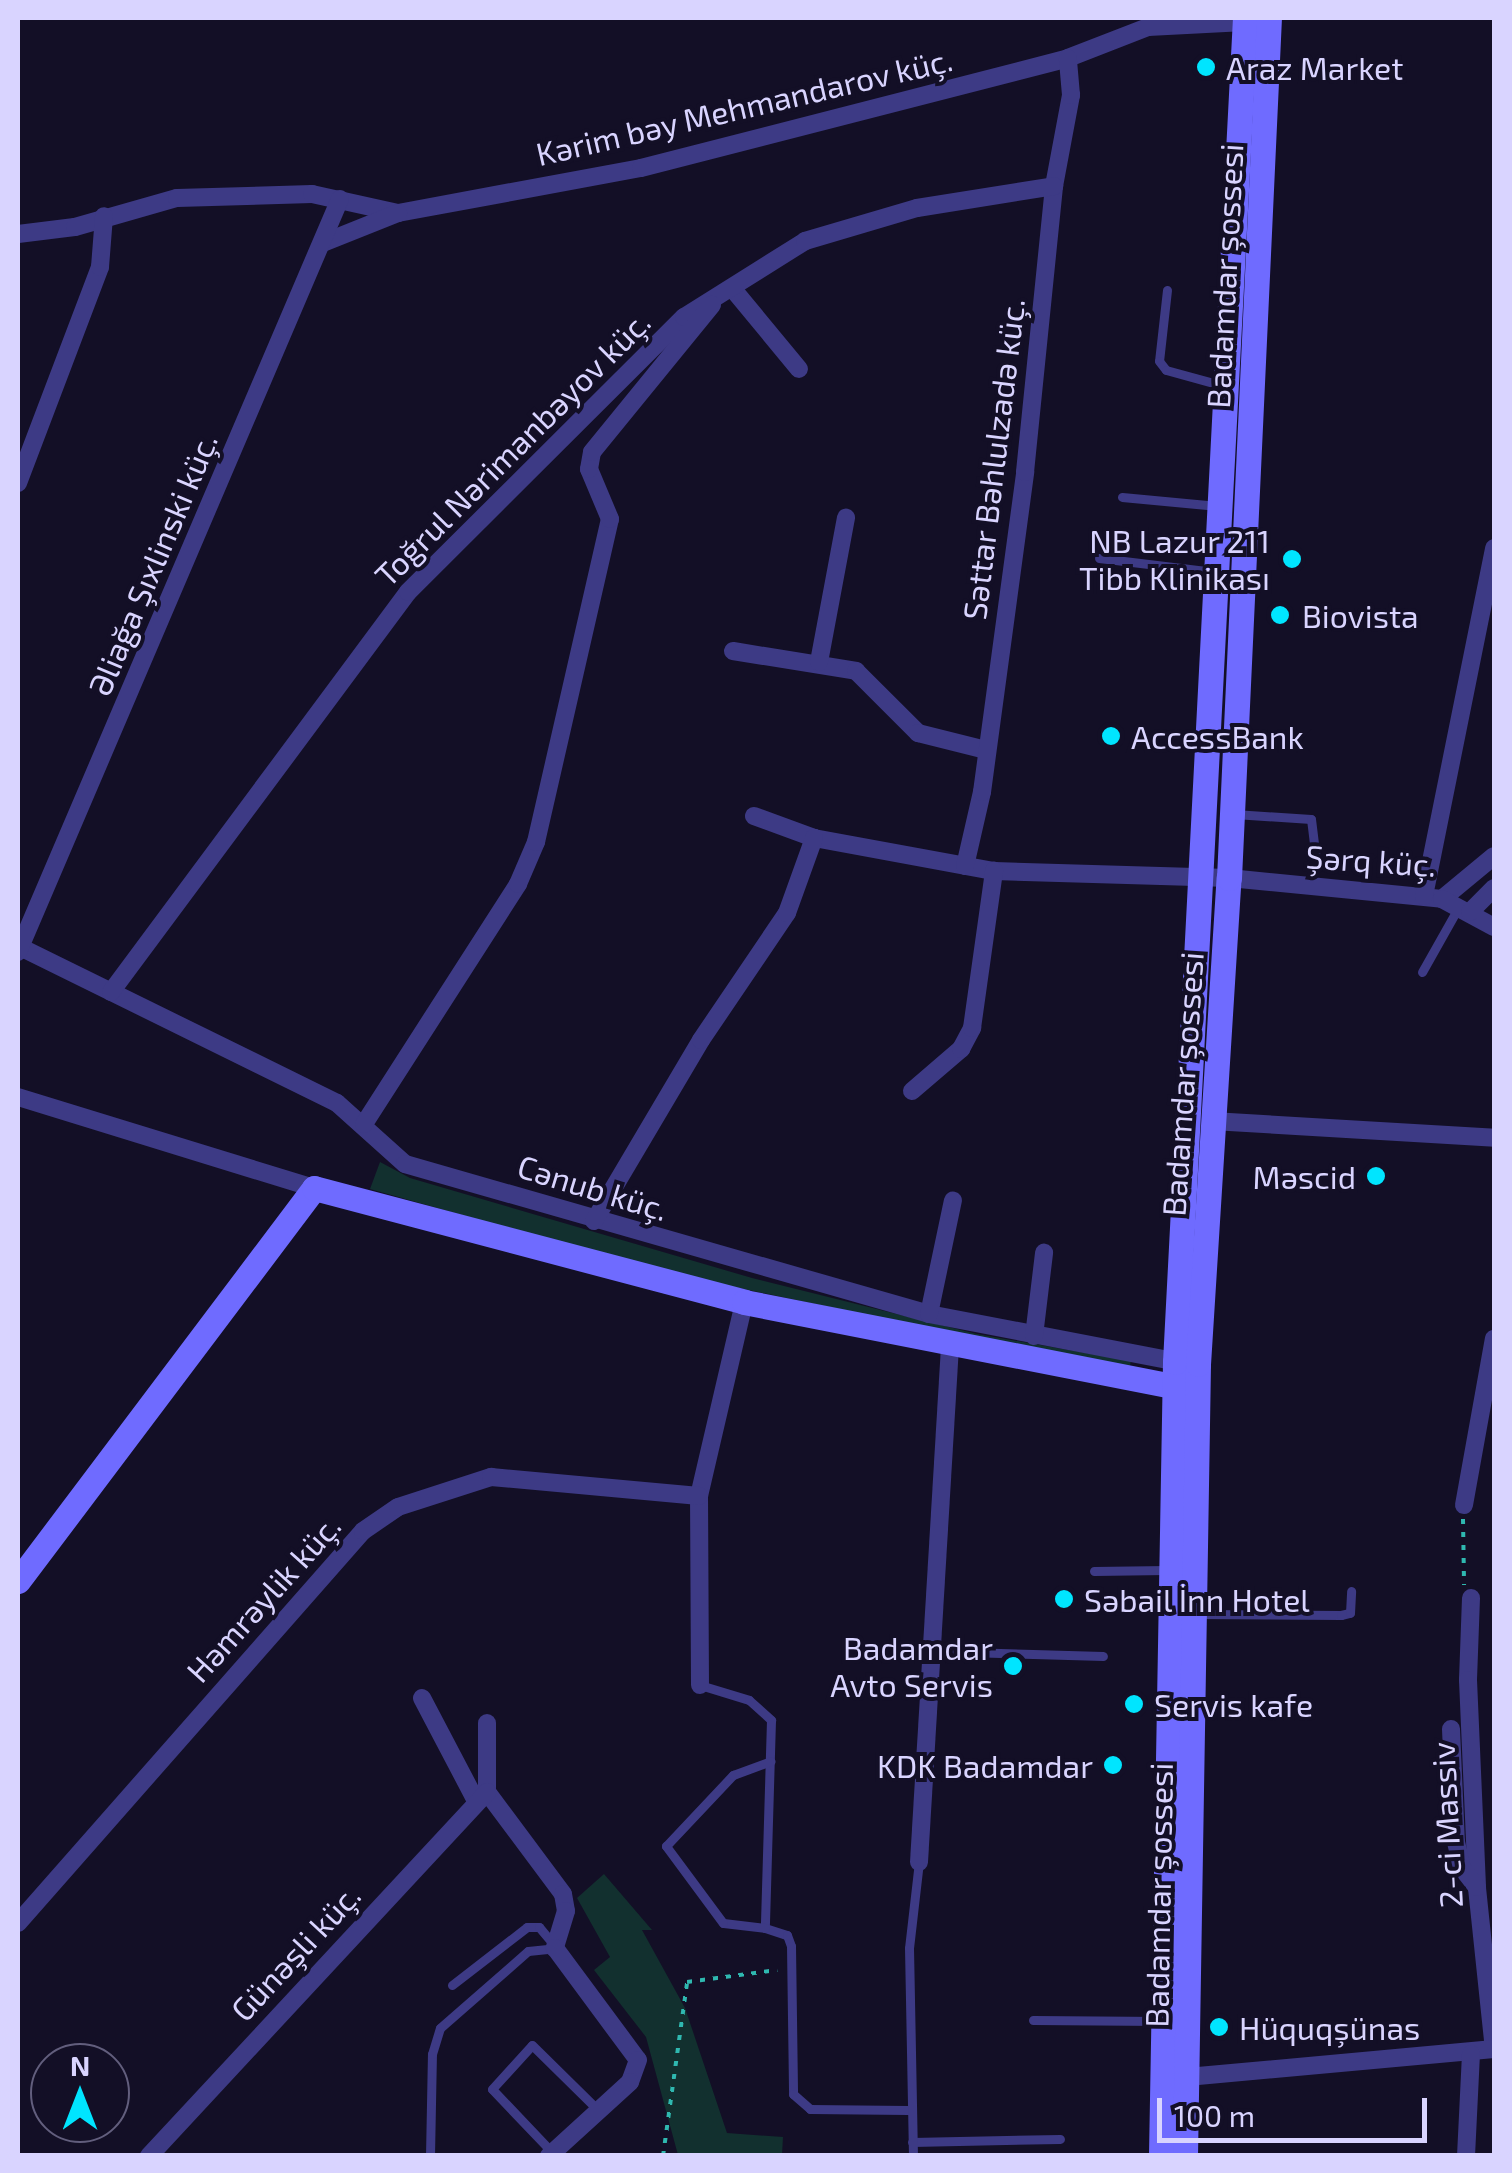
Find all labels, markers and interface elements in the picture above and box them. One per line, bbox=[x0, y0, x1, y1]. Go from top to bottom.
street label: Kərim bəy Mehmandarov küç. bbox=[531, 39, 957, 173]
place label: Araz Market bbox=[1226, 48, 1403, 86]
marker: Araz Market bbox=[1195, 56, 1217, 78]
street label: Badamdar şossesi bbox=[1198, 142, 1250, 410]
street label: Səttar Bəhlulzadə küç. bbox=[954, 296, 1032, 622]
street label: Toğrul Nərimanbəyov küç. bbox=[366, 302, 658, 594]
street label: Əliağa Şıxlinski küç. bbox=[79, 427, 225, 701]
place label: NB Lazur 211 Tibb Klinikası bbox=[1079, 522, 1270, 597]
marker: NB Lazur 211 Tibb Klinikası bbox=[1279, 546, 1305, 572]
place label: Biovista bbox=[1302, 596, 1419, 634]
marker: Biovista bbox=[1267, 602, 1293, 628]
place label: AccessBank bbox=[1131, 717, 1304, 755]
marker: AccessBank bbox=[1100, 725, 1122, 747]
street label: Şərq küç. bbox=[1305, 836, 1437, 884]
street label: Badamdar şossesi bbox=[1154, 950, 1210, 1218]
street label: Cənub küç. bbox=[513, 1146, 673, 1228]
place label: Məscid bbox=[1253, 1157, 1356, 1195]
marker: Məscid bbox=[1365, 1165, 1387, 1187]
street label: Həmrəylik küç. bbox=[178, 1506, 348, 1690]
place label: Səbail İnn Hotel bbox=[1084, 1580, 1311, 1618]
marker: Səbail İnn Hotel bbox=[1053, 1588, 1075, 1610]
place label: Badamdar Avto Servis bbox=[830, 1629, 993, 1704]
marker: Badamdar Avto Servis bbox=[1002, 1655, 1024, 1677]
place label: Servis kafe bbox=[1154, 1685, 1313, 1723]
marker: Servis kafe bbox=[1123, 1693, 1145, 1715]
street label: 2-ci Massiv bbox=[1422, 1741, 1470, 1909]
place label: KDK Badamdar bbox=[877, 1746, 1093, 1784]
marker: KDK Badamdar bbox=[1102, 1754, 1124, 1776]
street label: Badamdar şossesi bbox=[1136, 1762, 1180, 2028]
street label: Günəşli küç. bbox=[222, 1876, 368, 2028]
place label: Hüquqşünas bbox=[1239, 2008, 1420, 2046]
marker: Hüquqşünas bbox=[1208, 2016, 1230, 2038]
north arrow bbox=[30, 2043, 130, 2143]
text: N bbox=[70, 2048, 90, 2082]
scale bar bbox=[1162, 2078, 1432, 2140]
text: 100 m bbox=[1174, 2097, 1255, 2133]

